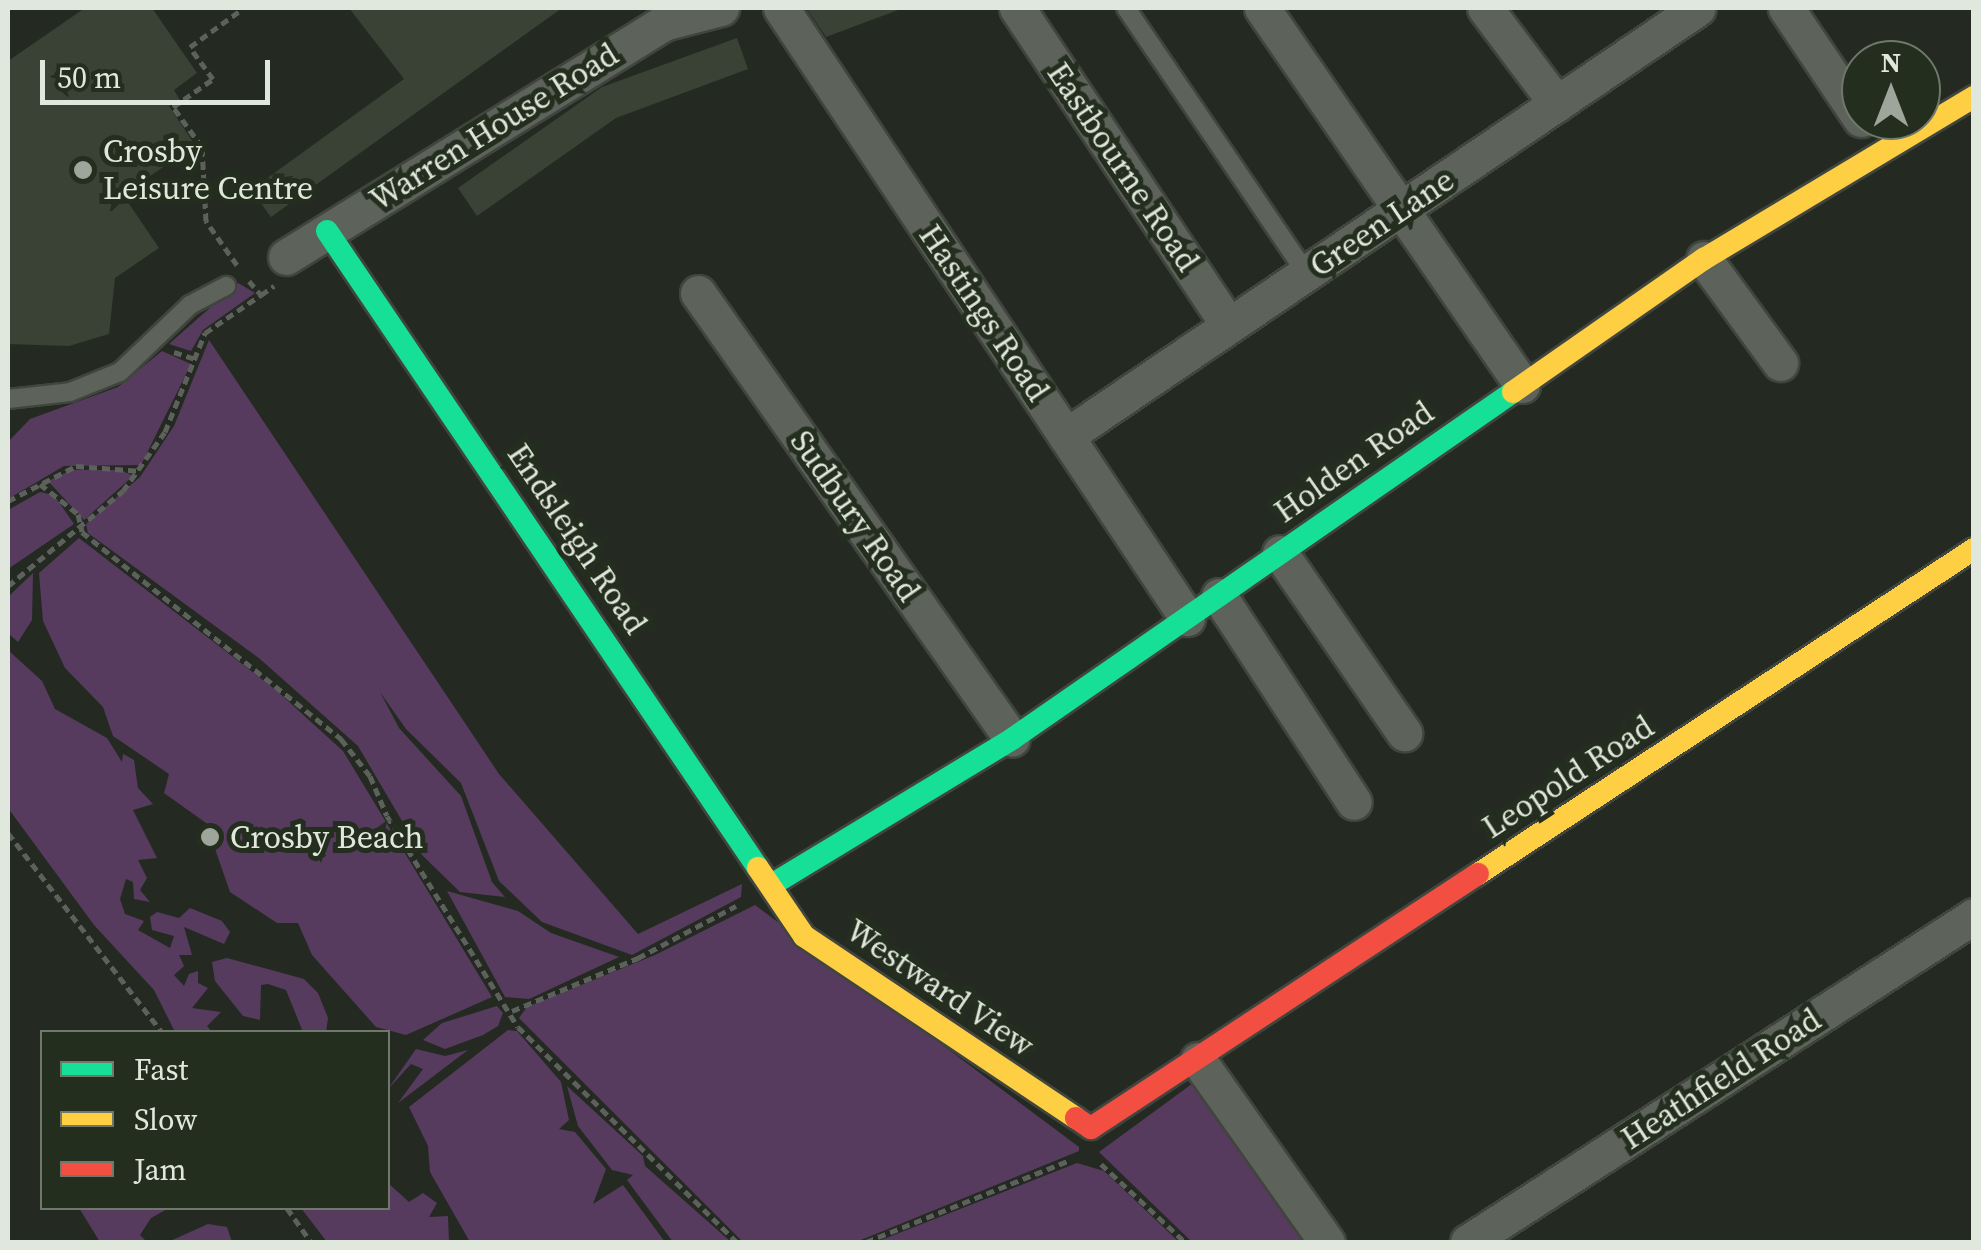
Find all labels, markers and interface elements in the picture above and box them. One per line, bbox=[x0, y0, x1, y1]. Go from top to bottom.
street label: Warren House Road bbox=[363, 35, 625, 219]
scale bar bbox=[45, 40, 275, 102]
north arrow bbox=[1841, 40, 1941, 140]
text: N bbox=[1881, 43, 1901, 81]
street label: Eastbourne Road bbox=[1039, 55, 1207, 279]
text: 50 m bbox=[57, 57, 121, 98]
place label: Crosby Leisure Centre bbox=[103, 133, 313, 208]
marker: Crosby Leisure Centre bbox=[72, 159, 94, 181]
street label: Green Lane bbox=[1303, 161, 1461, 285]
street label: Hastings Road bbox=[911, 217, 1057, 409]
street label: Holden Road bbox=[1267, 393, 1441, 531]
street label: Sudbury Road bbox=[782, 423, 928, 609]
street label: Endsleigh Road bbox=[499, 437, 655, 641]
street label: Leopold Road bbox=[1475, 707, 1661, 847]
place label: Crosby Beach bbox=[230, 818, 423, 856]
marker: Crosby Beach bbox=[199, 826, 221, 848]
street label: Westward View bbox=[839, 911, 1041, 1065]
street label: Heathfield Road bbox=[1614, 1000, 1828, 1158]
legend bbox=[40, 1030, 390, 1210]
text: Fast bbox=[134, 1049, 188, 1090]
text: Slow bbox=[134, 1099, 197, 1140]
text: Jam bbox=[134, 1149, 187, 1190]

